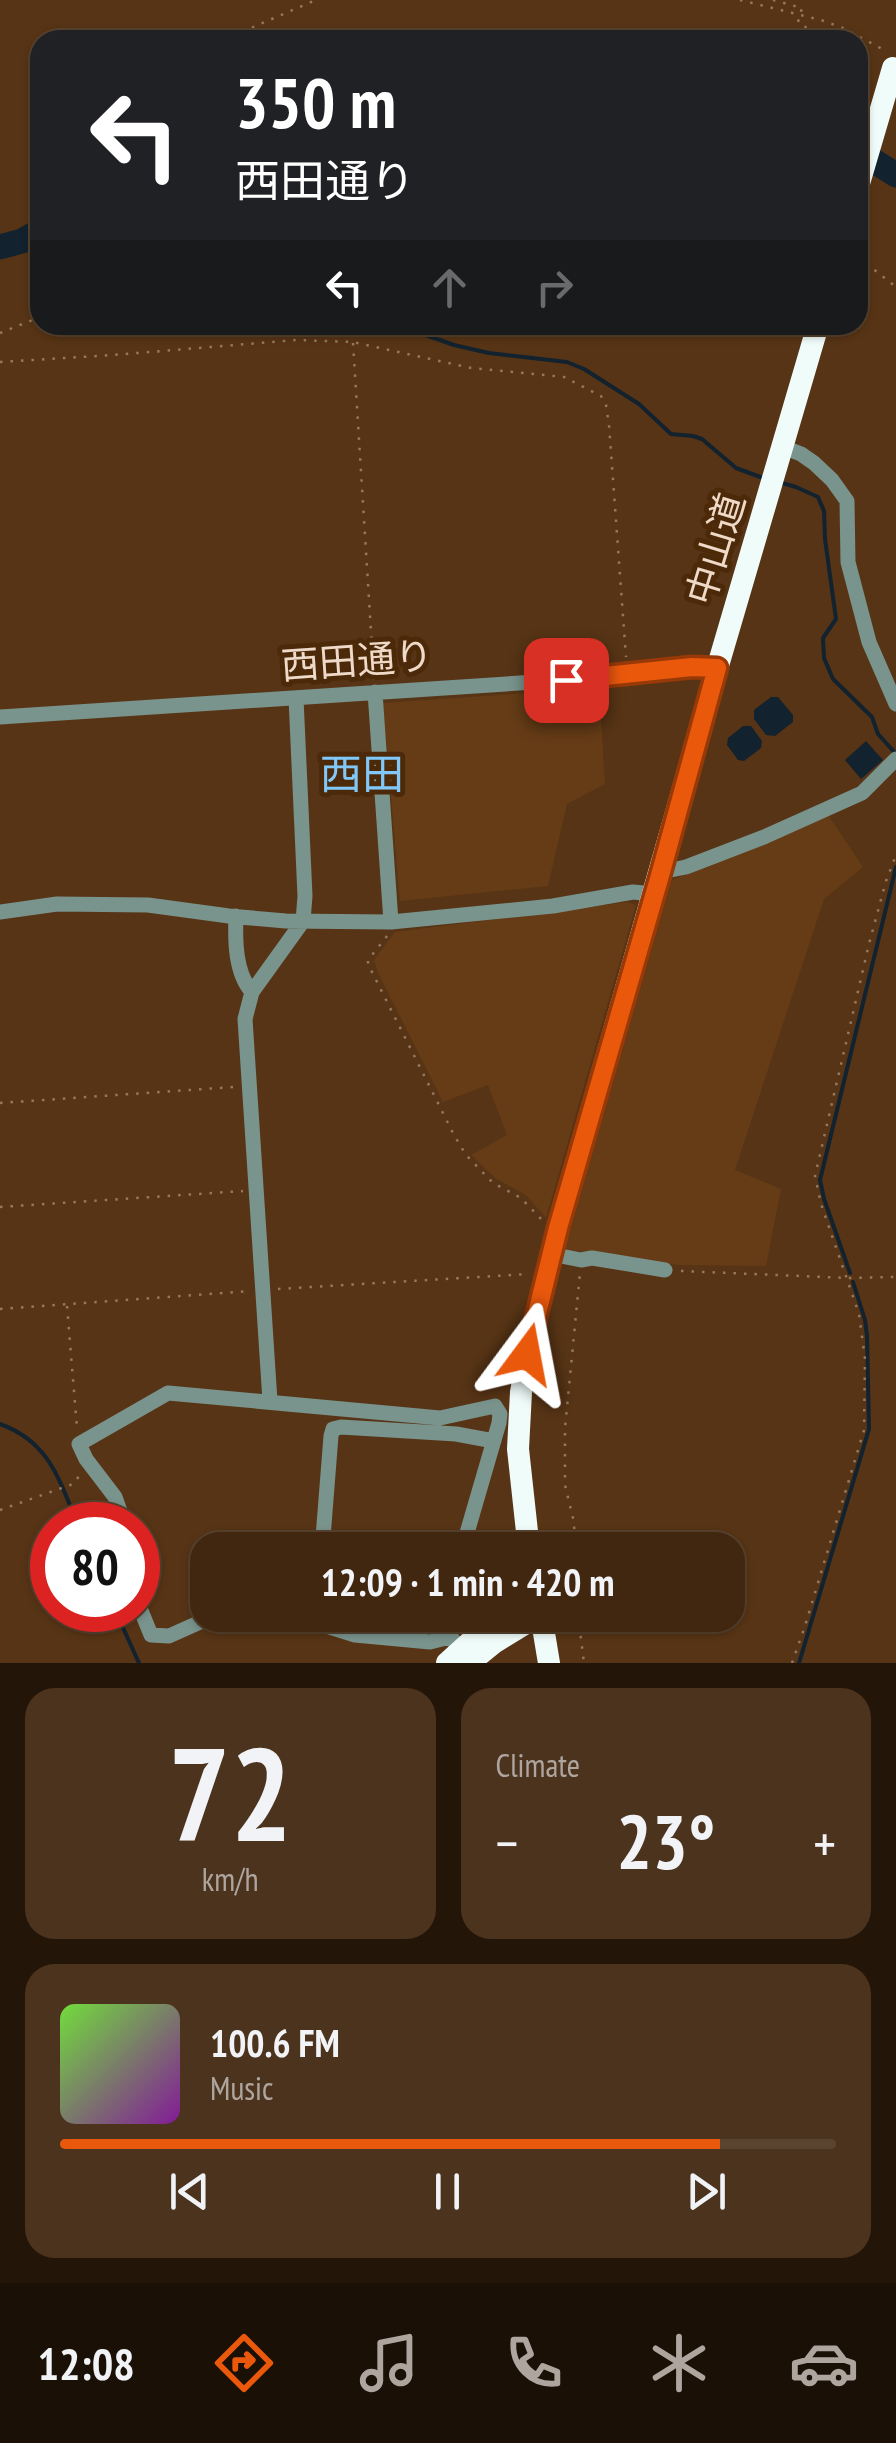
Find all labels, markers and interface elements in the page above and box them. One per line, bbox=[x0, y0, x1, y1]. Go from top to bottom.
text: 350 m bbox=[235, 57, 396, 147]
icon: left bbox=[70, 70, 200, 200]
text: 西田通り bbox=[235, 151, 415, 209]
icon: left bbox=[317, 260, 372, 315]
icon: ahead bbox=[422, 260, 477, 315]
icon: right bbox=[527, 260, 582, 315]
street label: 中山道 bbox=[674, 487, 755, 610]
street label: 西田通り bbox=[279, 630, 434, 689]
pin bbox=[524, 638, 609, 723]
icon: arrive bbox=[539, 653, 594, 708]
district label: 西田 bbox=[320, 746, 404, 801]
position arrow bbox=[475, 1302, 579, 1406]
speed limit sign: 80 bbox=[30, 1502, 160, 1632]
text: 12:09 · 1 min · 420 m bbox=[321, 1557, 614, 1606]
text: 72 bbox=[168, 1709, 292, 1877]
text: Climate bbox=[496, 1744, 580, 1786]
text: 23° bbox=[616, 1793, 715, 1890]
text: − bbox=[496, 1807, 518, 1878]
text: + bbox=[813, 1807, 836, 1878]
text: km/h bbox=[202, 1858, 259, 1900]
text: 100.6 FM bbox=[210, 2018, 340, 2067]
text: Music bbox=[210, 2067, 273, 2109]
icon: previous bbox=[162, 2164, 217, 2219]
icon: pause bbox=[420, 2164, 475, 2219]
icon: next bbox=[679, 2164, 734, 2219]
icon: directions bbox=[209, 2328, 279, 2398]
icon: music bbox=[354, 2328, 424, 2398]
icon: phone bbox=[499, 2328, 569, 2398]
icon: climate bbox=[644, 2328, 714, 2398]
icon: car bbox=[789, 2328, 859, 2398]
text: 12:08 bbox=[37, 2334, 135, 2392]

